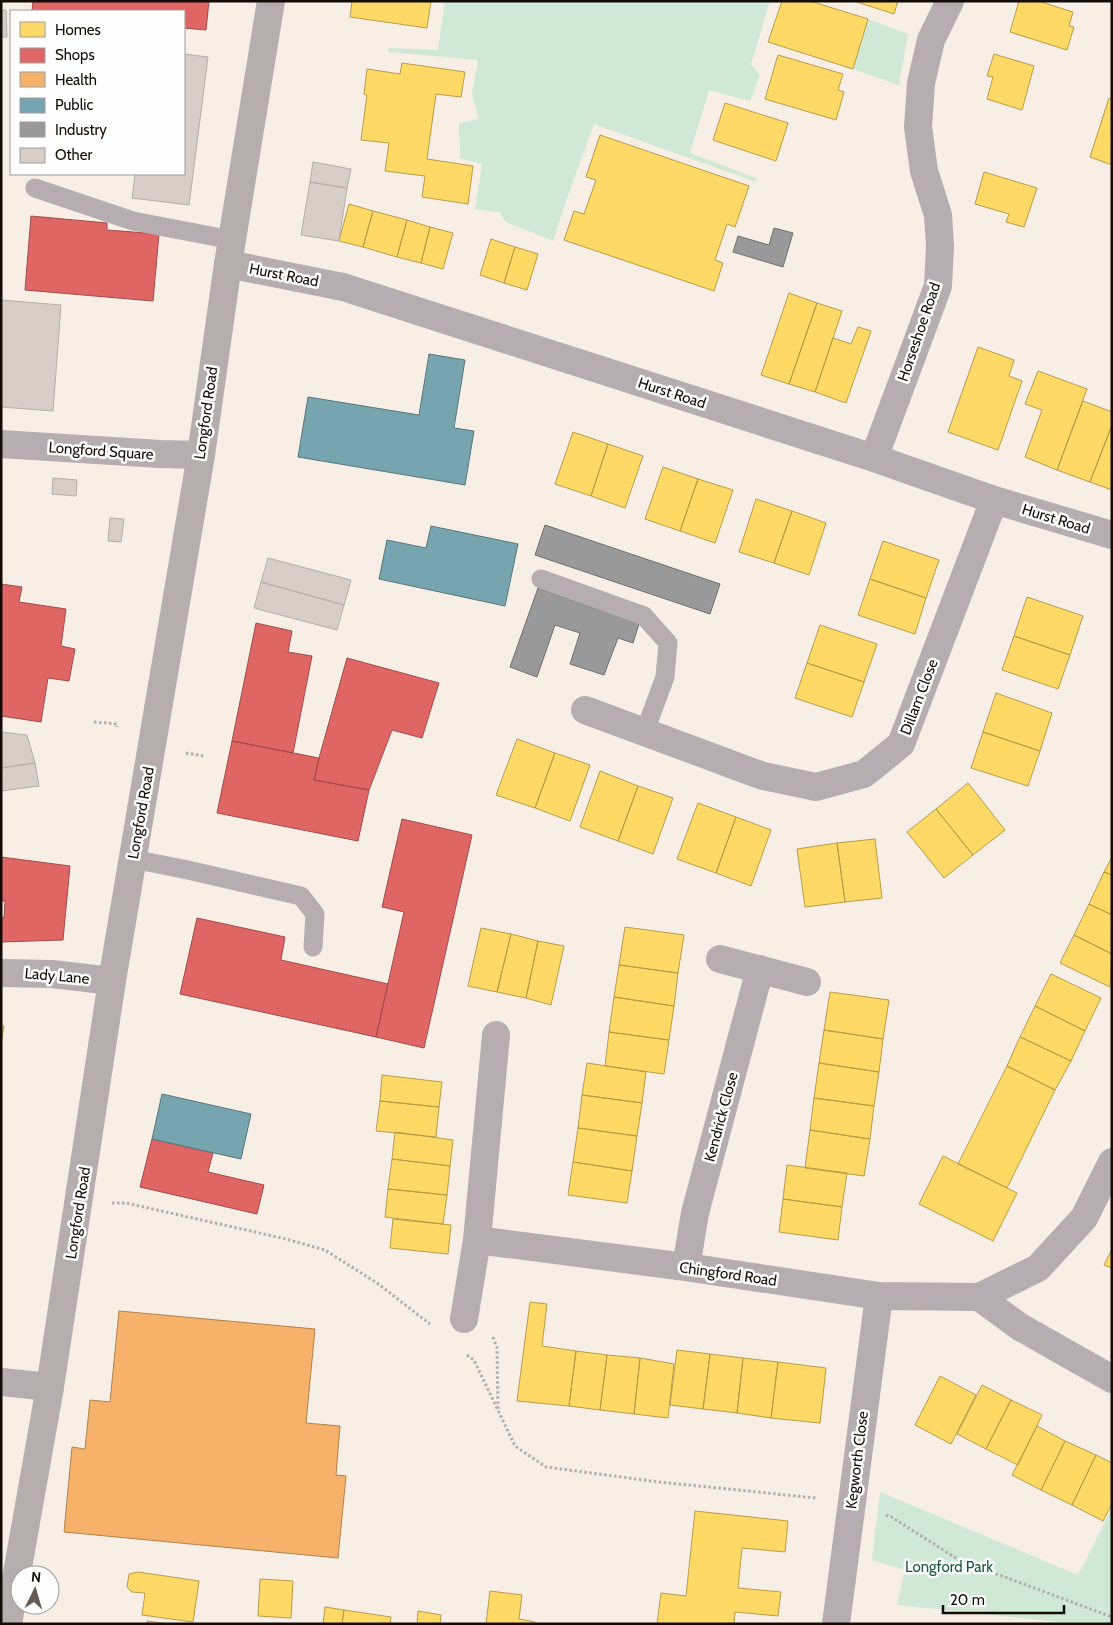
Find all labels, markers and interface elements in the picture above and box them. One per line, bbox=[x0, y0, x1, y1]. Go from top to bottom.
legend bbox=[10, 10, 185, 175]
text: Homes bbox=[55, 21, 101, 39]
text: Shops bbox=[55, 46, 95, 64]
text: Health bbox=[55, 71, 97, 89]
text: Public bbox=[55, 96, 93, 114]
text: Industry bbox=[55, 121, 107, 139]
text: Other bbox=[55, 146, 92, 164]
street label: Hurst Road bbox=[248, 259, 320, 291]
street label: Horseshoe Road bbox=[894, 280, 944, 384]
street label: Longford Road bbox=[191, 366, 221, 460]
street label: Hurst Road bbox=[636, 374, 708, 412]
street label: Longford Square bbox=[48, 438, 154, 464]
street label: Hurst Road bbox=[1020, 500, 1092, 538]
street label: Dillam Close bbox=[896, 656, 942, 737]
street label: Longford Road bbox=[124, 765, 158, 861]
street label: Lady Lane bbox=[24, 964, 90, 988]
street label: Kendrick Close bbox=[700, 1070, 742, 1164]
street label: Longford Road bbox=[62, 1166, 94, 1260]
street label: Chingford Road bbox=[678, 1258, 778, 1290]
street label: Kegworth Close bbox=[842, 1410, 872, 1510]
park label: Longford Park bbox=[905, 1558, 993, 1576]
north arrow bbox=[10, 1565, 60, 1615]
text: N bbox=[30, 1568, 42, 1586]
scale bar bbox=[943, 1582, 1064, 1614]
text: 20 m bbox=[950, 1591, 985, 1609]

